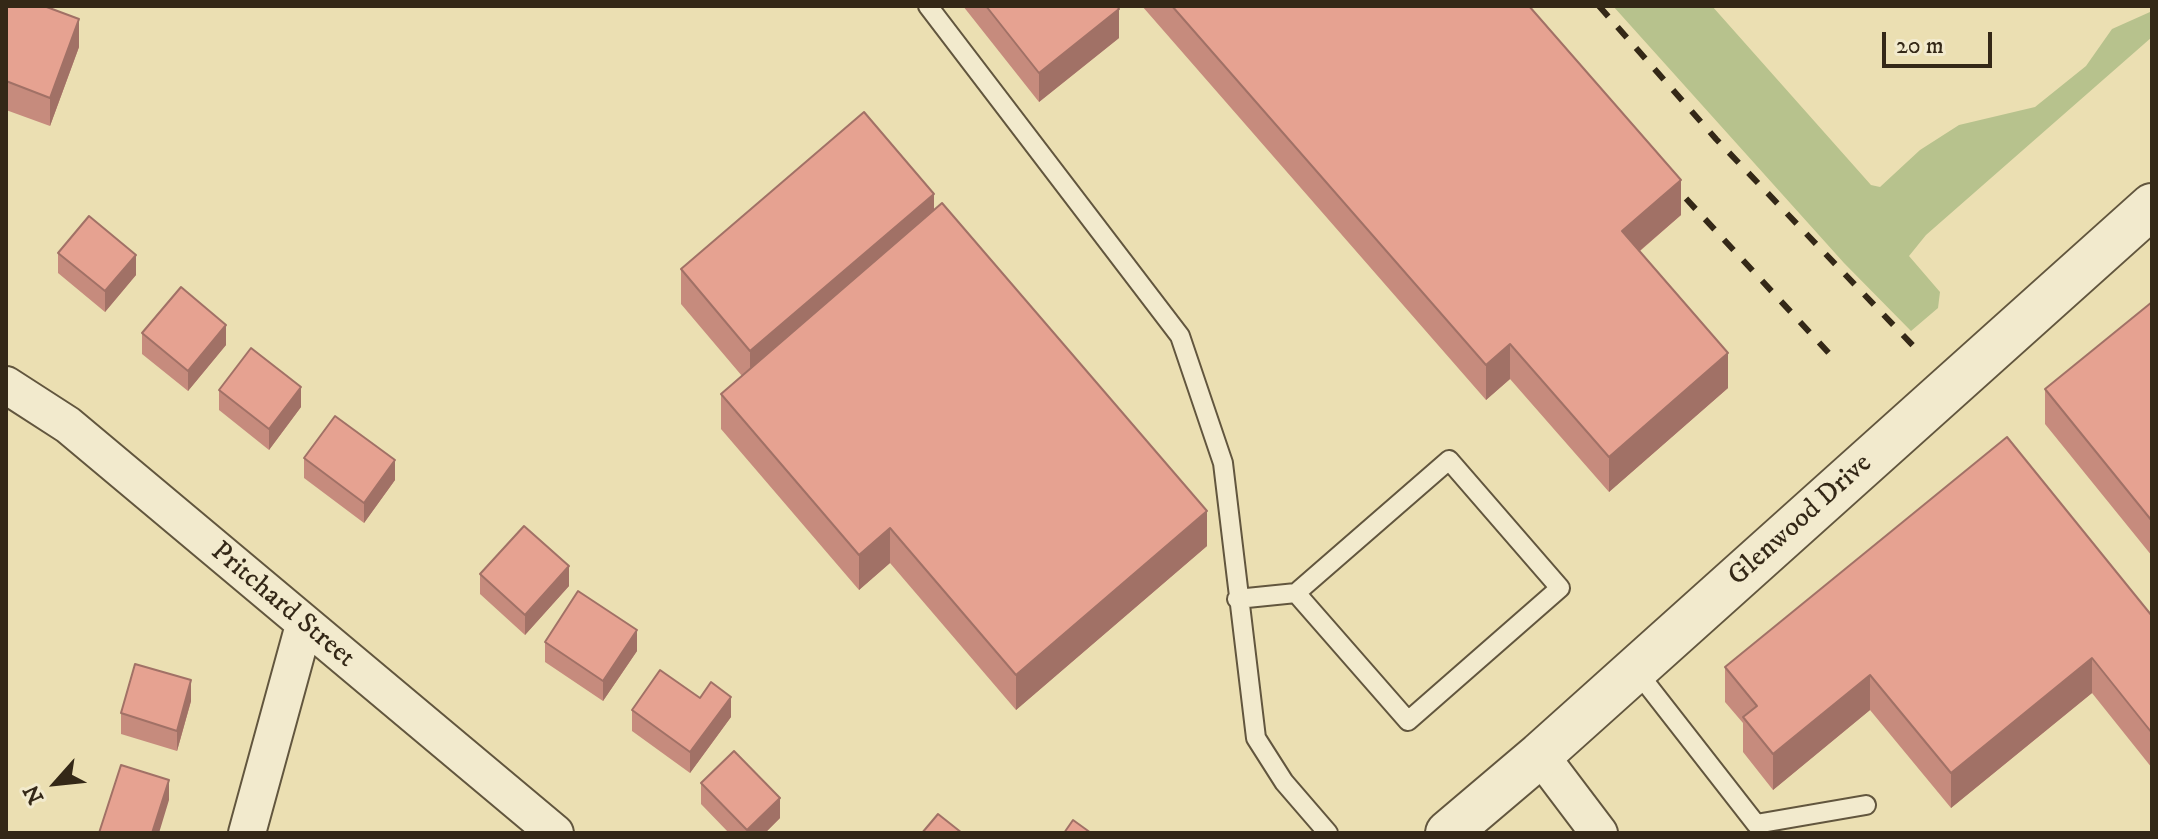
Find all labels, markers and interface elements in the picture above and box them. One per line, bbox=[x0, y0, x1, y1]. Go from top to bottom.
scale bar bbox=[1886, 16, 1996, 66]
text: 20 m bbox=[1896, 31, 1944, 61]
street label: Glenwood Drive bbox=[1722, 448, 1880, 594]
street label: Pritchard Street bbox=[203, 536, 361, 676]
north arrow bbox=[16, 743, 96, 823]
text: N bbox=[18, 780, 50, 808]

